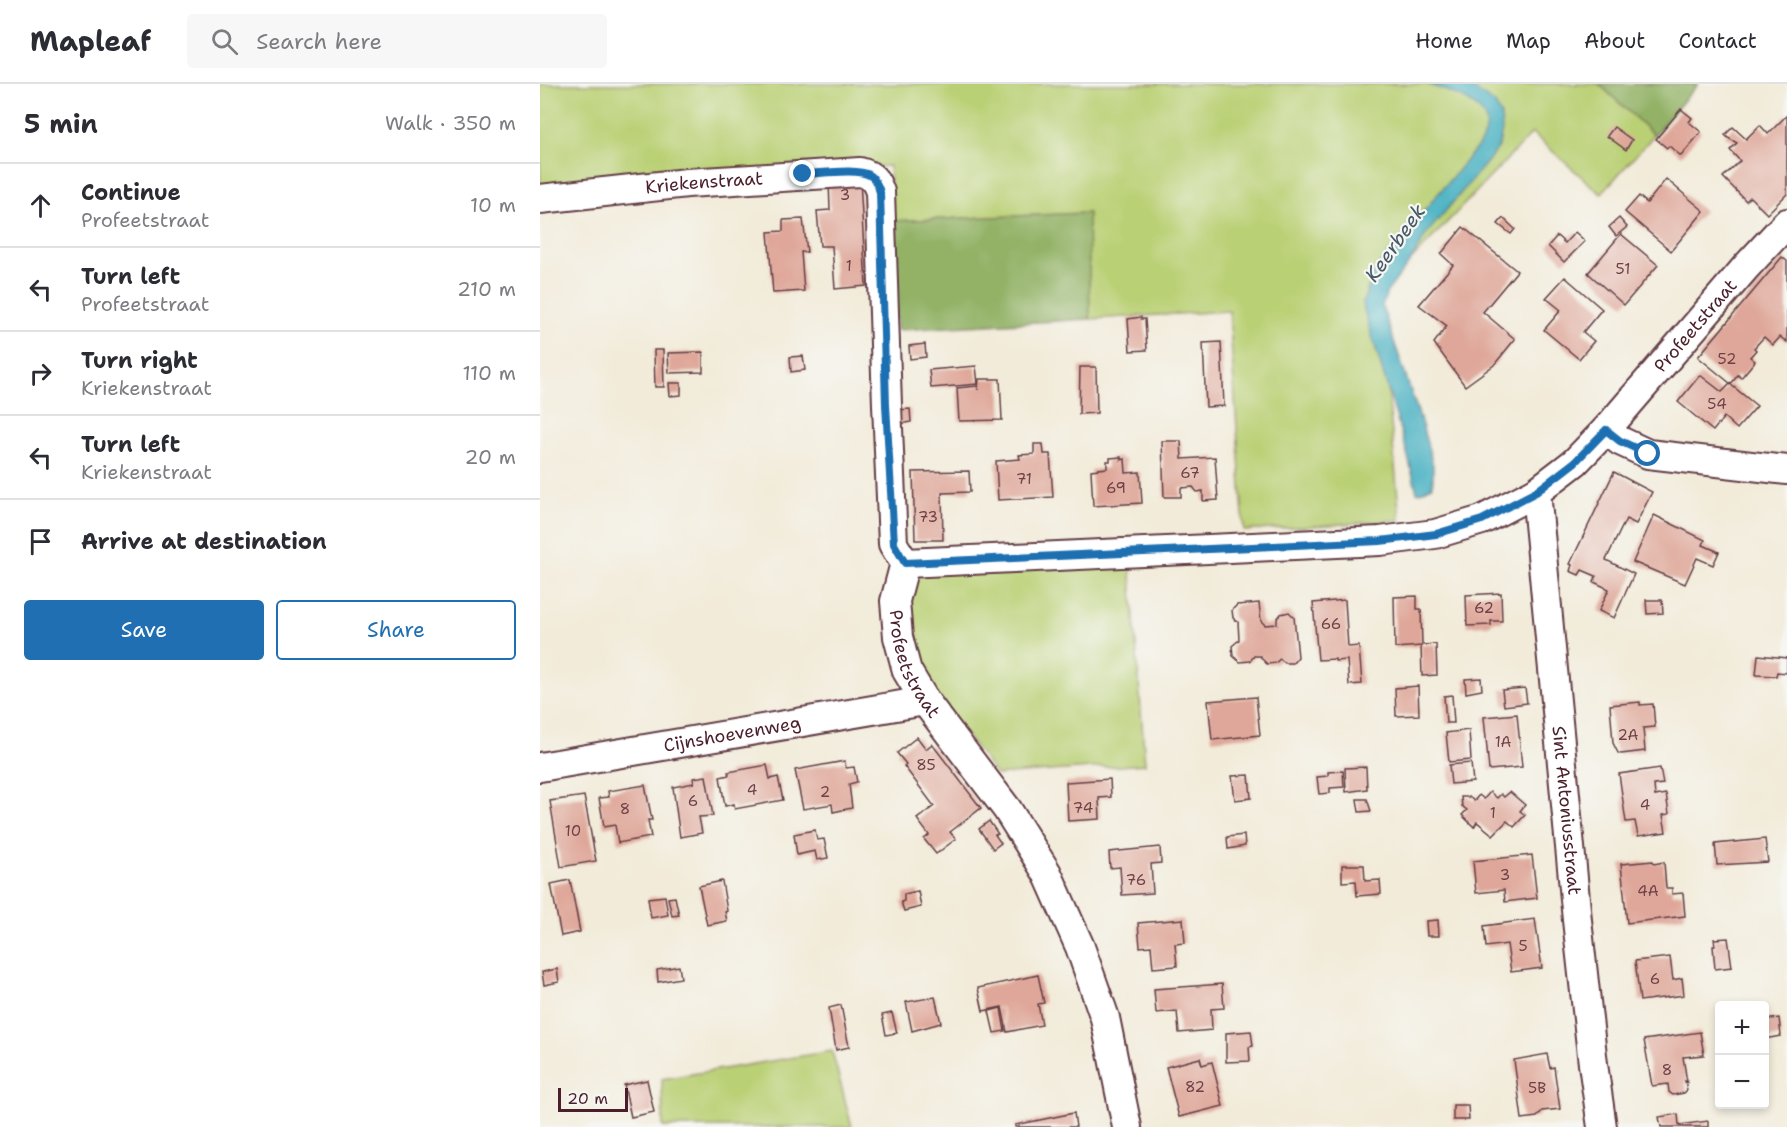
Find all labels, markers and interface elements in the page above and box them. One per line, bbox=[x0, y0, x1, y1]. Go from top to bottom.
search box bbox=[187, 14, 607, 68]
text: Mapleaf bbox=[30, 22, 151, 60]
icon: search bbox=[208, 25, 241, 58]
text: Search here bbox=[256, 27, 382, 56]
text: Home bbox=[1415, 27, 1473, 55]
text: Map bbox=[1506, 27, 1551, 55]
text: About bbox=[1584, 27, 1645, 55]
text: Contact bbox=[1678, 27, 1757, 55]
text: 5 min bbox=[24, 106, 98, 141]
text: Walk · 350 m bbox=[385, 110, 516, 136]
route end bbox=[789, 160, 815, 186]
street label: Kriekenstraat bbox=[644, 166, 764, 199]
text: Continue bbox=[81, 178, 181, 207]
house number: 3 bbox=[840, 185, 850, 205]
icon: ahead bbox=[24, 189, 57, 222]
text: 10 m bbox=[470, 192, 516, 218]
water label: Keerbeek bbox=[1359, 199, 1432, 287]
text: Profeetstraat bbox=[81, 207, 210, 233]
house number: 1 bbox=[846, 256, 852, 276]
house number: 51 bbox=[1616, 259, 1630, 279]
text: Turn left bbox=[81, 262, 180, 291]
icon: left bbox=[24, 273, 57, 306]
street label: Profeetstraat bbox=[1649, 274, 1742, 377]
text: 210 m bbox=[457, 276, 516, 302]
text: Profeetstraat bbox=[81, 291, 210, 317]
text: Turn right bbox=[81, 346, 198, 375]
house number: 52 bbox=[1718, 349, 1736, 369]
icon: right bbox=[24, 357, 57, 390]
text: 110 m bbox=[462, 360, 516, 386]
text: Kriekenstraat bbox=[81, 375, 212, 401]
house number: 54 bbox=[1707, 394, 1727, 414]
text: Turn left bbox=[81, 430, 180, 459]
route start bbox=[1634, 440, 1660, 466]
icon: left bbox=[24, 441, 57, 474]
text: 20 m bbox=[465, 444, 516, 470]
text: Kriekenstraat bbox=[81, 459, 212, 485]
house number: 67 bbox=[1180, 463, 1200, 483]
house number: 71 bbox=[1016, 469, 1032, 489]
house number: 69 bbox=[1106, 478, 1126, 498]
house number: 73 bbox=[918, 507, 938, 527]
icon: arrive bbox=[24, 525, 57, 558]
text: Arrive at destination bbox=[81, 527, 327, 556]
house number: 62 bbox=[1474, 598, 1494, 618]
button: Save bbox=[24, 600, 264, 660]
button: Share bbox=[276, 600, 516, 660]
street label: Profeetstraat bbox=[884, 609, 946, 723]
house number: 66 bbox=[1321, 614, 1341, 634]
street label: Cijnshoevenweg bbox=[662, 711, 803, 758]
street label: Sint Antoniusstraat bbox=[1546, 725, 1587, 896]
house number: 2A bbox=[1618, 725, 1638, 745]
house number: 1A bbox=[1495, 732, 1511, 752]
house number: 85 bbox=[916, 755, 936, 775]
house number: 4 bbox=[747, 780, 757, 800]
house number: 2 bbox=[820, 782, 830, 802]
house number: 6 bbox=[688, 791, 698, 811]
house number: 4 bbox=[1640, 795, 1650, 815]
house number: 74 bbox=[1073, 798, 1093, 818]
house number: 8 bbox=[620, 799, 630, 819]
house number: 1 bbox=[1490, 803, 1496, 823]
house number: 10 bbox=[565, 821, 581, 841]
house number: 3 bbox=[1500, 865, 1510, 885]
house number: 76 bbox=[1126, 870, 1146, 890]
house number: 4A bbox=[1637, 881, 1659, 901]
house number: 5 bbox=[1518, 936, 1528, 956]
house number: 6 bbox=[1650, 969, 1660, 989]
map controls bbox=[1715, 1001, 1769, 1109]
button: + bbox=[1715, 1001, 1769, 1055]
button: − bbox=[1715, 1055, 1769, 1109]
house number: 8 bbox=[1662, 1060, 1672, 1080]
house number: 82 bbox=[1185, 1077, 1205, 1097]
house number: 5B bbox=[1528, 1078, 1546, 1098]
scale bar bbox=[558, 1085, 628, 1112]
text: 20 m bbox=[567, 1088, 608, 1109]

